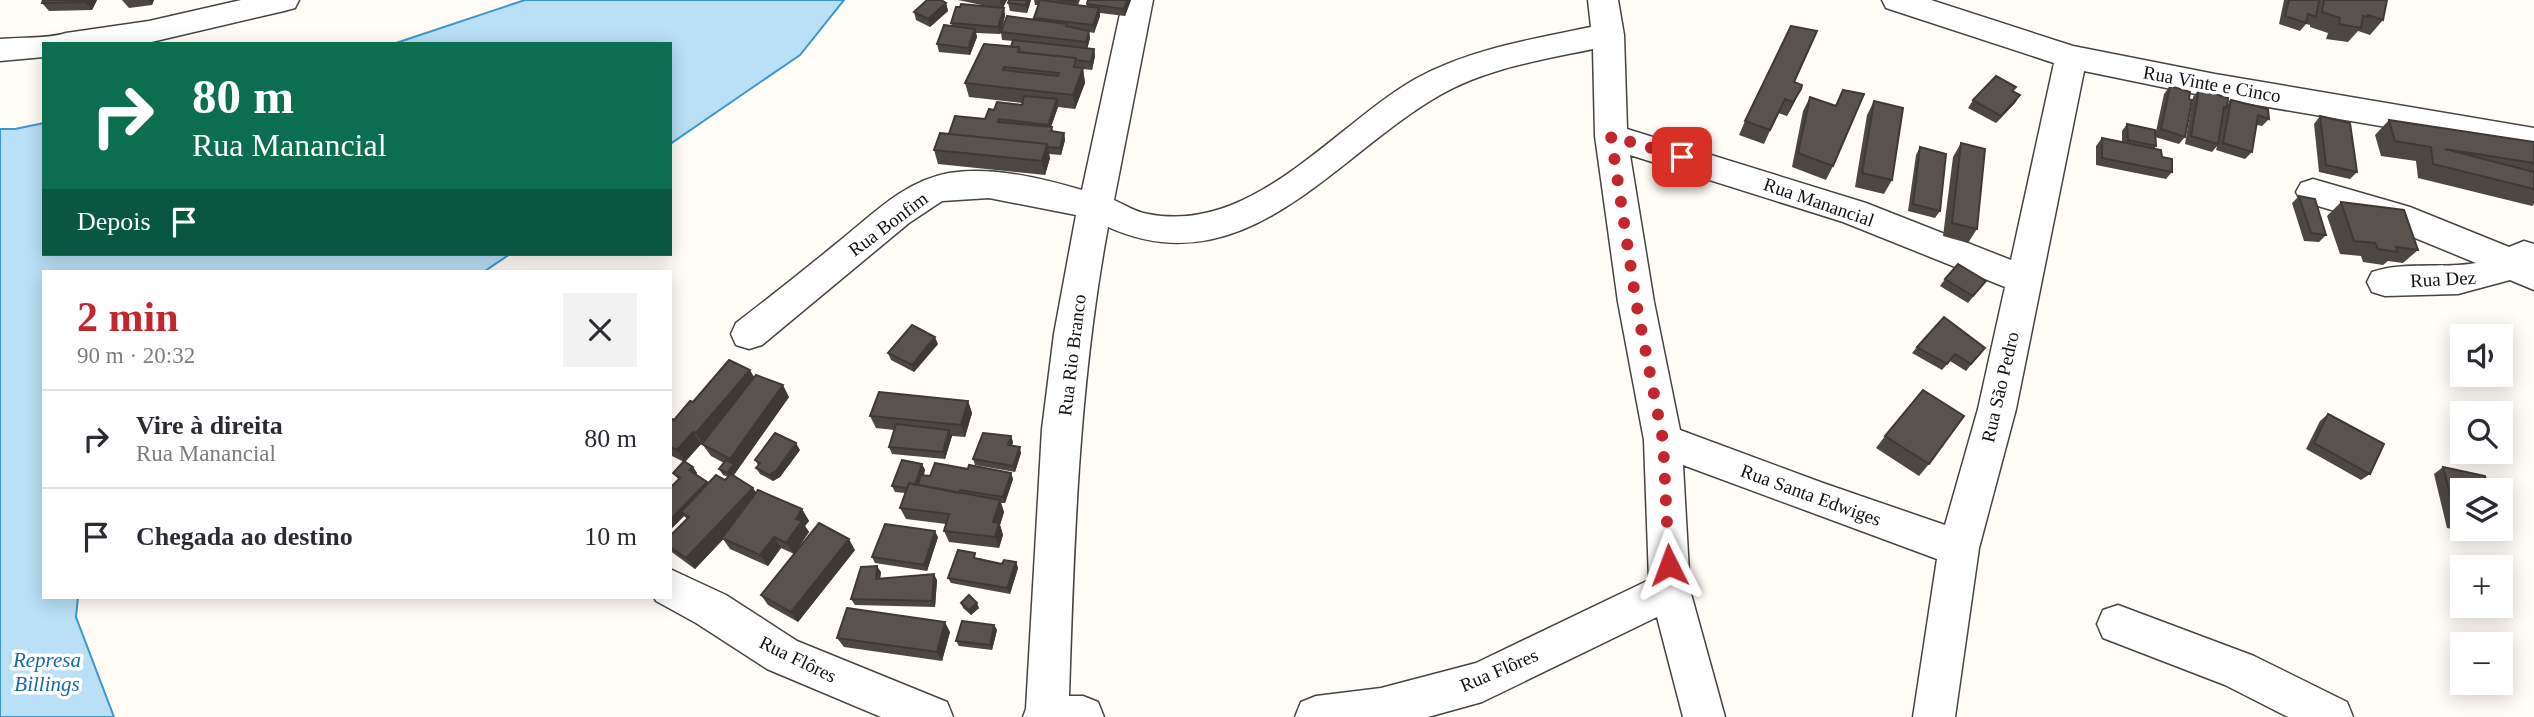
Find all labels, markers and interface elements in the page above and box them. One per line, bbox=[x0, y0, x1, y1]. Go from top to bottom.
street label: Rua Vinte e Cinco bbox=[2142, 62, 2282, 106]
text: 80 m bbox=[192, 69, 294, 124]
icon: right bbox=[77, 70, 168, 161]
text: Rua Manancial bbox=[192, 127, 387, 163]
pin bbox=[1652, 127, 1712, 187]
icon: arrive bbox=[1663, 138, 1701, 176]
street label: Rua Manancial bbox=[1761, 173, 1877, 231]
street label: Rua Bonfim bbox=[844, 187, 932, 260]
icon: arrive bbox=[165, 203, 203, 241]
text: Depois bbox=[77, 207, 151, 236]
street label: Rua Dez bbox=[2410, 267, 2476, 291]
button: close bbox=[563, 293, 637, 367]
street label: Rua Rio Branco bbox=[1054, 293, 1090, 417]
text: 2 min bbox=[77, 294, 179, 340]
map controls bbox=[2450, 324, 2513, 695]
button: sound bbox=[2450, 324, 2513, 387]
street label: Rua São Pedro bbox=[1977, 330, 2023, 444]
text: 90 m · 20:32 bbox=[77, 343, 195, 368]
button: search bbox=[2450, 401, 2513, 464]
text: Vire à direita bbox=[136, 411, 283, 440]
icon: right bbox=[77, 420, 115, 458]
text: 80 m bbox=[584, 424, 637, 453]
text: Rua Manancial bbox=[136, 441, 276, 466]
street label: Rua Santa Edwiges bbox=[1738, 460, 1884, 530]
button: layers bbox=[2450, 478, 2513, 541]
icon: arrive bbox=[77, 518, 115, 556]
text: Chegada ao destino bbox=[136, 522, 353, 551]
text: 10 m bbox=[584, 522, 637, 551]
position arrow bbox=[1632, 528, 1706, 602]
button: + bbox=[2450, 555, 2513, 618]
street label: Rua Flôres bbox=[756, 631, 840, 687]
button: − bbox=[2450, 632, 2513, 695]
street label: Rua Flôres bbox=[1457, 644, 1541, 696]
water label: Represa Billings bbox=[12, 648, 81, 696]

